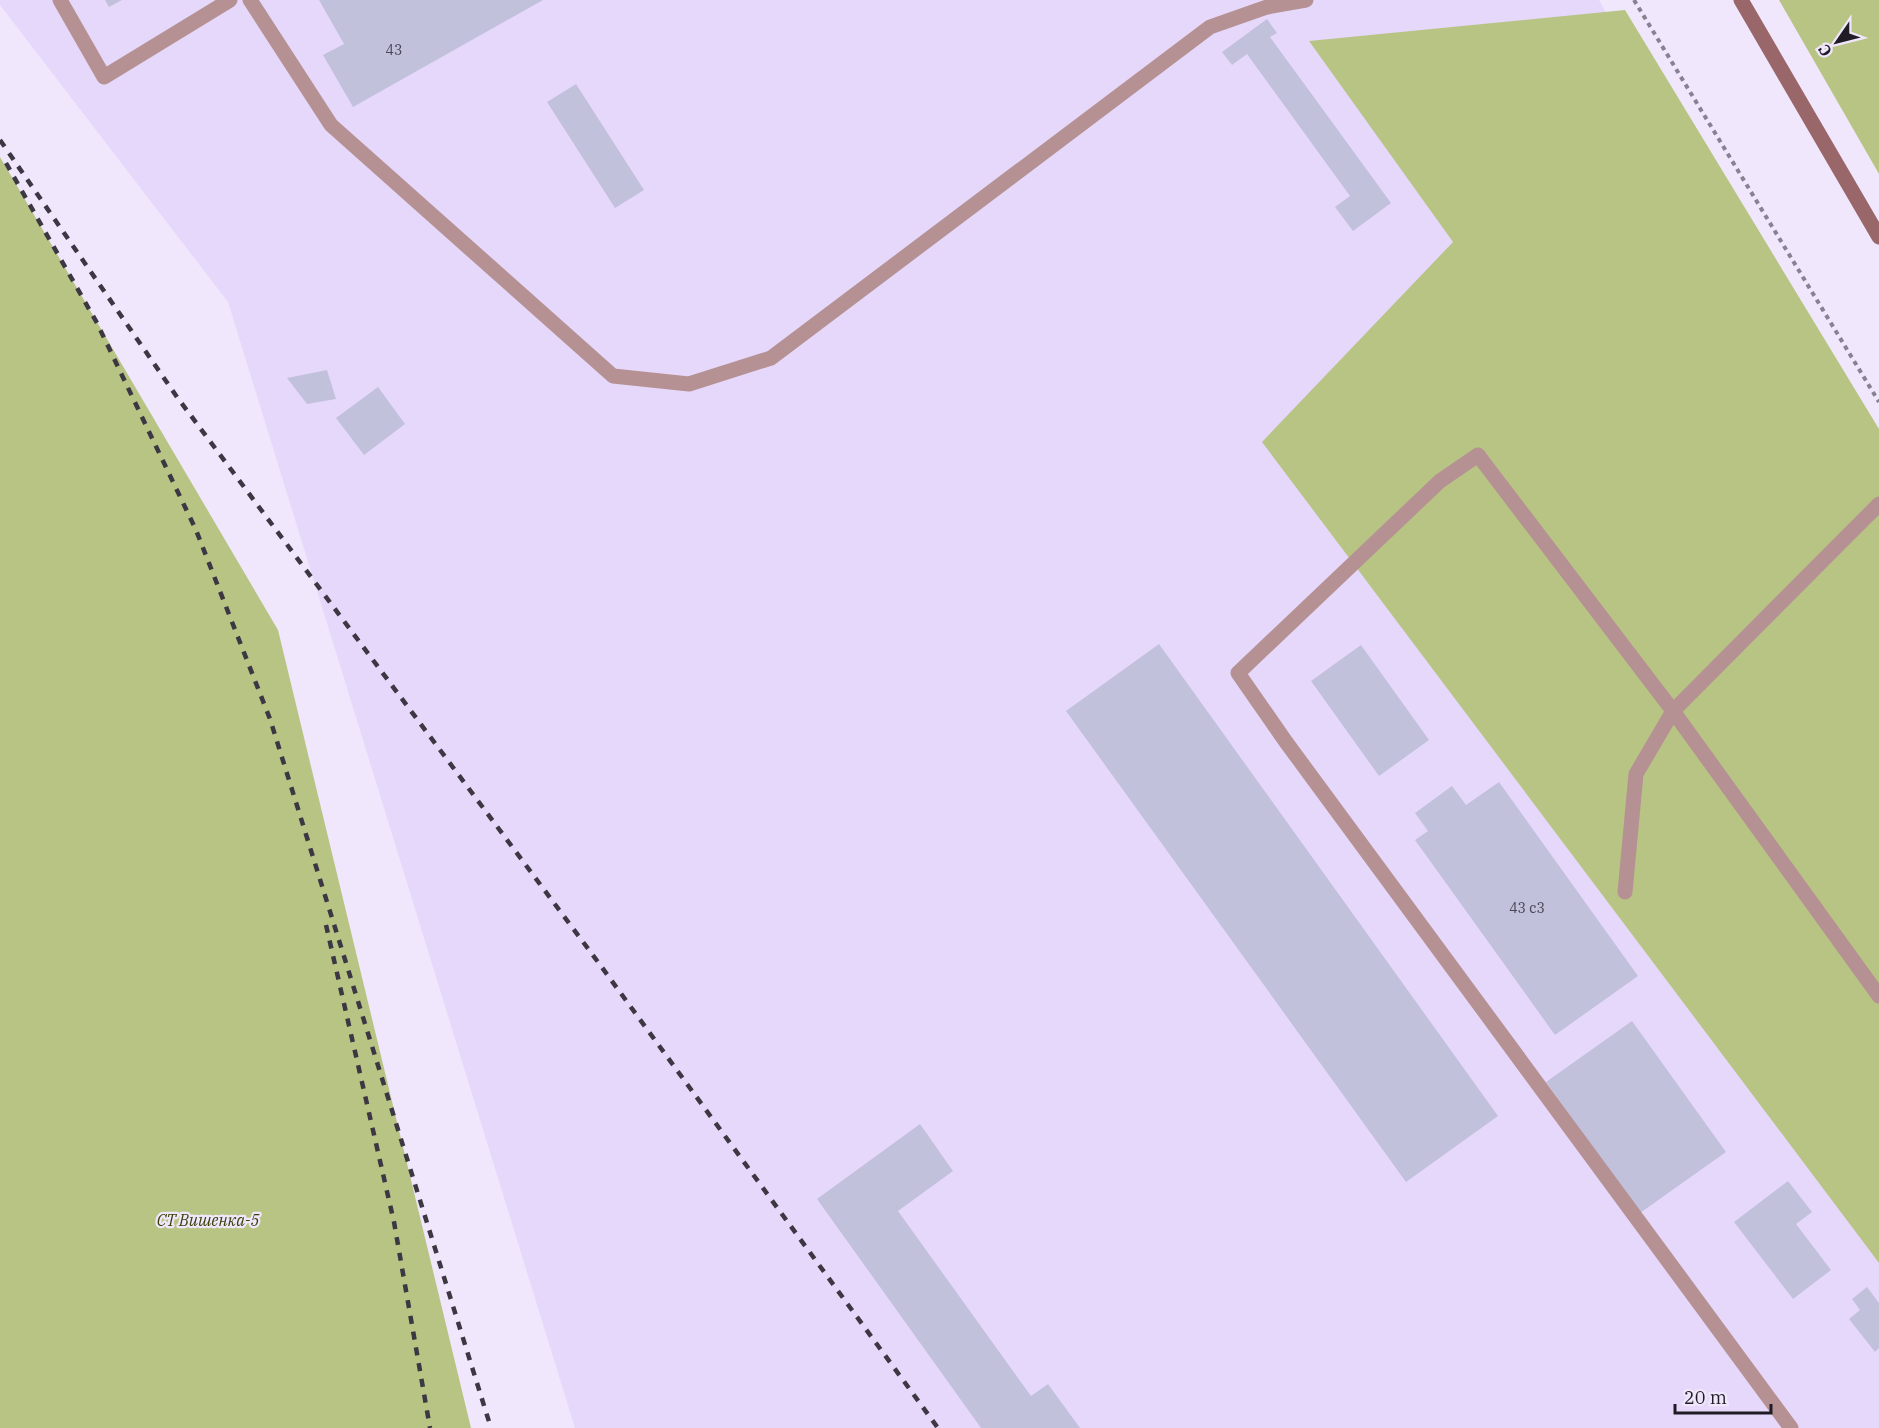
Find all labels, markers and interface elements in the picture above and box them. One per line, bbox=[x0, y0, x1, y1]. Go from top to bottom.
north arrow bbox=[1807, 12, 1867, 72]
house number: 43 bbox=[386, 41, 402, 59]
text: С bbox=[1813, 41, 1836, 61]
house number: 43 с3 bbox=[1509, 899, 1545, 917]
park label: СТ Вишенка-5 bbox=[157, 1210, 260, 1230]
scale bar bbox=[1675, 1377, 1771, 1415]
text: 20 m bbox=[1684, 1386, 1727, 1409]

